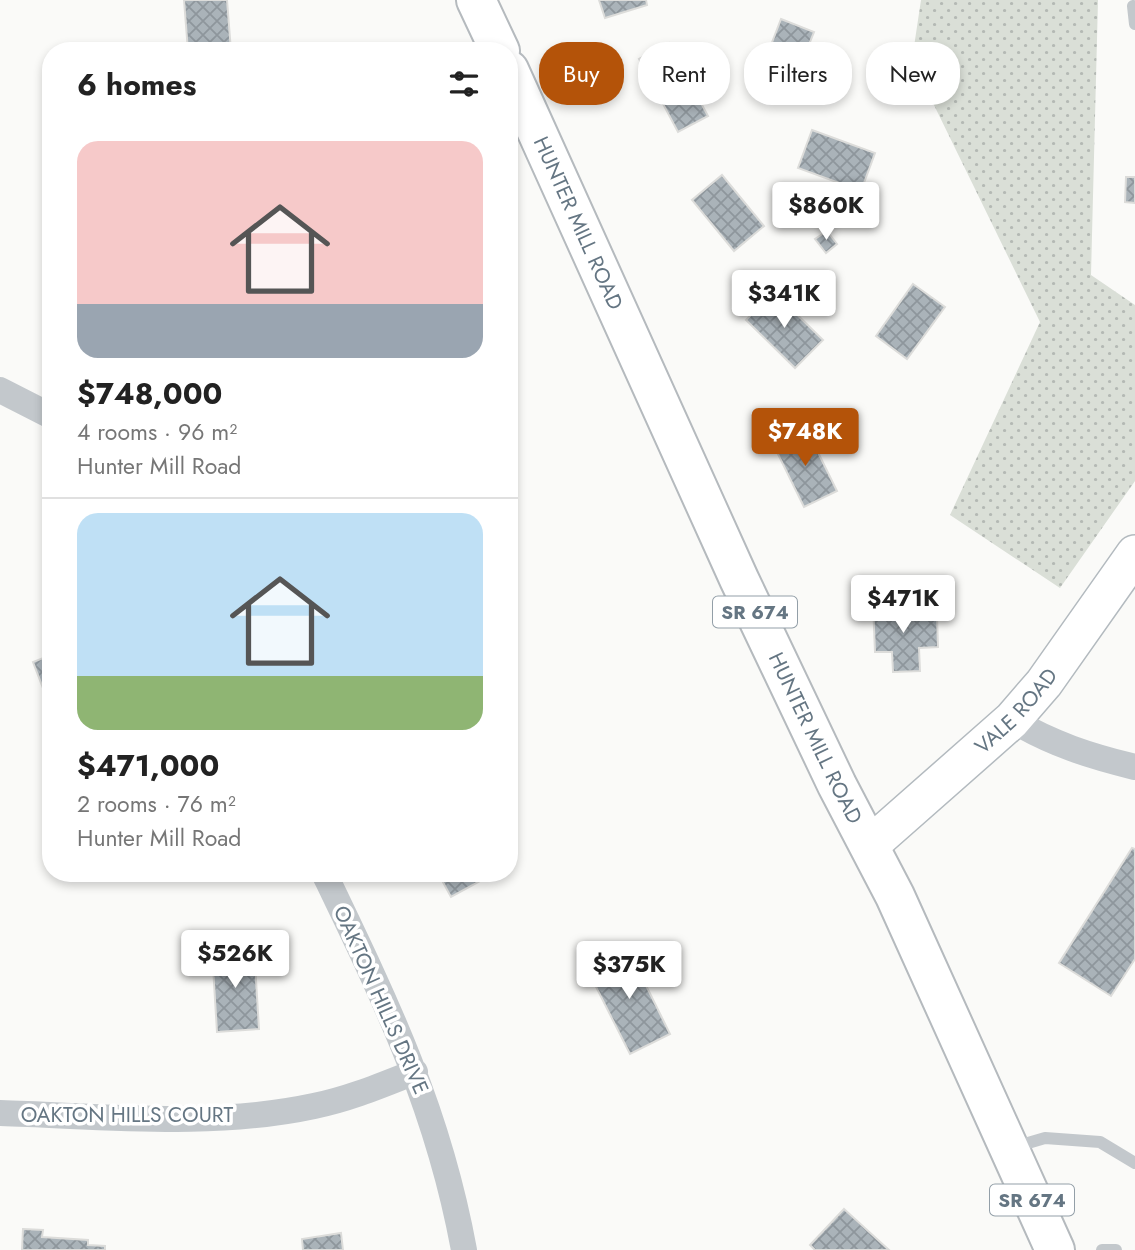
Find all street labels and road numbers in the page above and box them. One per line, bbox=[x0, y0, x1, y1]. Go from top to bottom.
street label: HUNTER MILL ROAD bbox=[526, 132, 630, 315]
road number: SR 674 bbox=[713, 596, 797, 628]
street label: HUNTER MILL ROAD bbox=[761, 647, 870, 829]
street label: VALE ROAD bbox=[968, 662, 1065, 761]
street label: OAKTON HILLS DRIVE bbox=[326, 901, 436, 1099]
street label: OAKTON HILLS COURT bbox=[21, 1100, 234, 1130]
road number: SR 674 bbox=[990, 1184, 1074, 1216]

